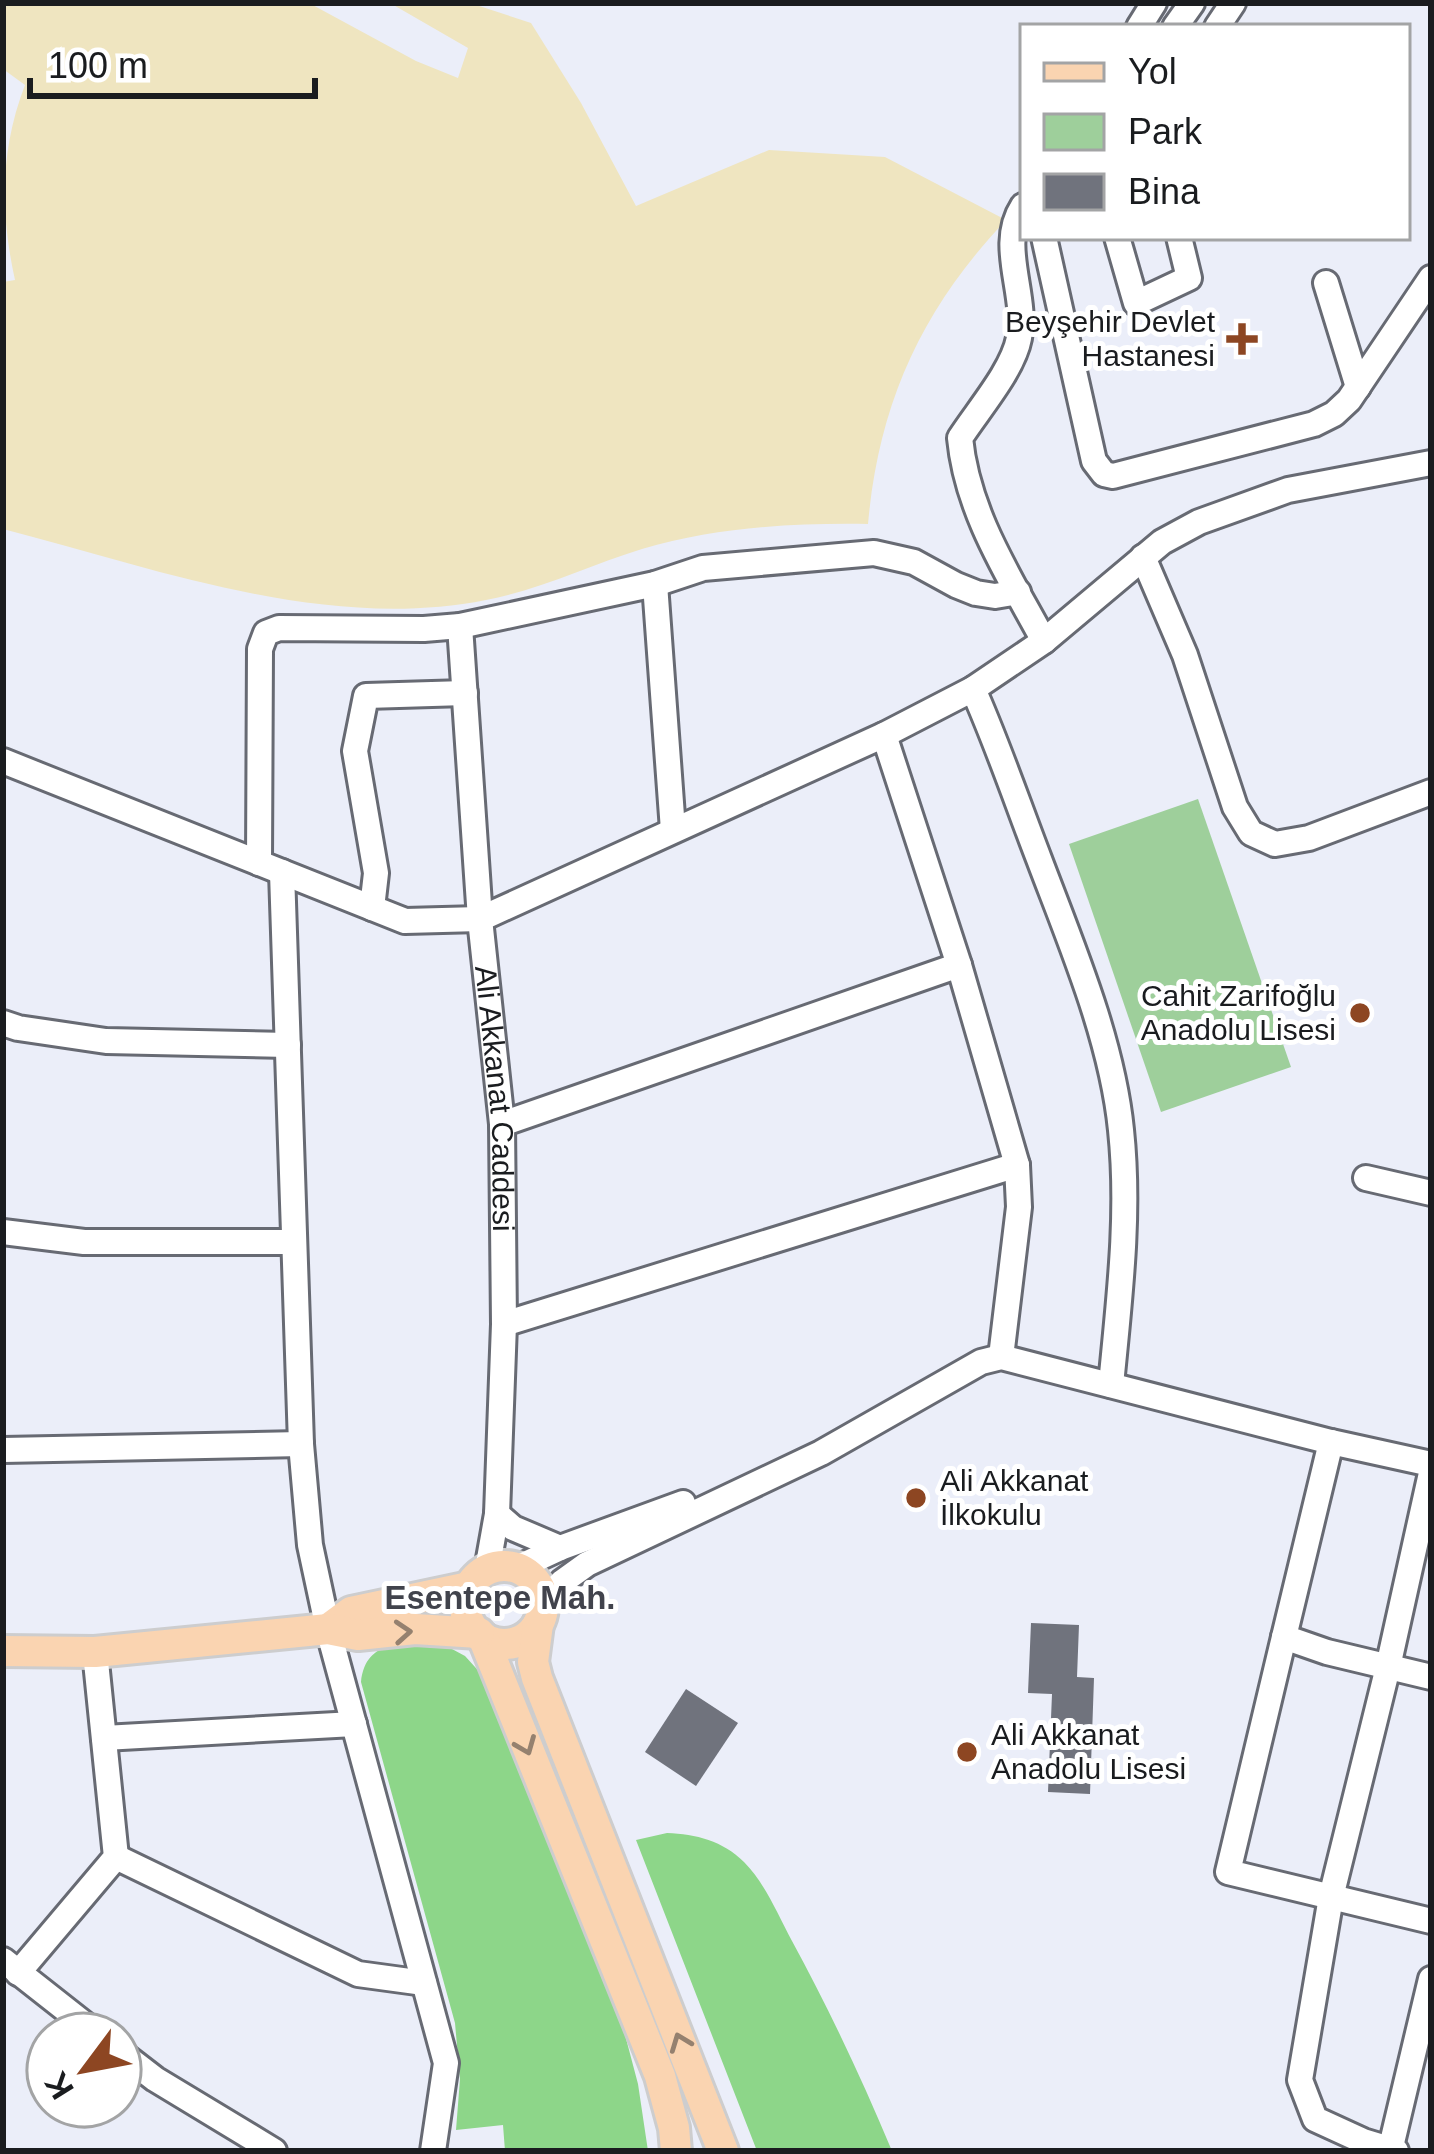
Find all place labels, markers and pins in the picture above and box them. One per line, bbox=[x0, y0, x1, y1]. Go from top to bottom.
place label: Beyşehir Devlet Hastanesi bbox=[1005, 305, 1216, 372]
marker: Beyşehir Devlet Hastanesi bbox=[1226, 323, 1258, 355]
place label: Cahit Zarifoğlu Anadolu Lisesi bbox=[1141, 979, 1336, 1046]
marker: Cahit Zarifoğlu Anadolu Lisesi bbox=[1347, 1000, 1373, 1026]
place label: Ali Akkanat İlkokulu bbox=[940, 1464, 1089, 1531]
marker: Ali Akkanat İlkokulu bbox=[903, 1485, 929, 1511]
place label: Ali Akkanat Anadolu Lisesi bbox=[991, 1718, 1186, 1785]
marker: Ali Akkanat Anadolu Lisesi bbox=[954, 1739, 980, 1765]

